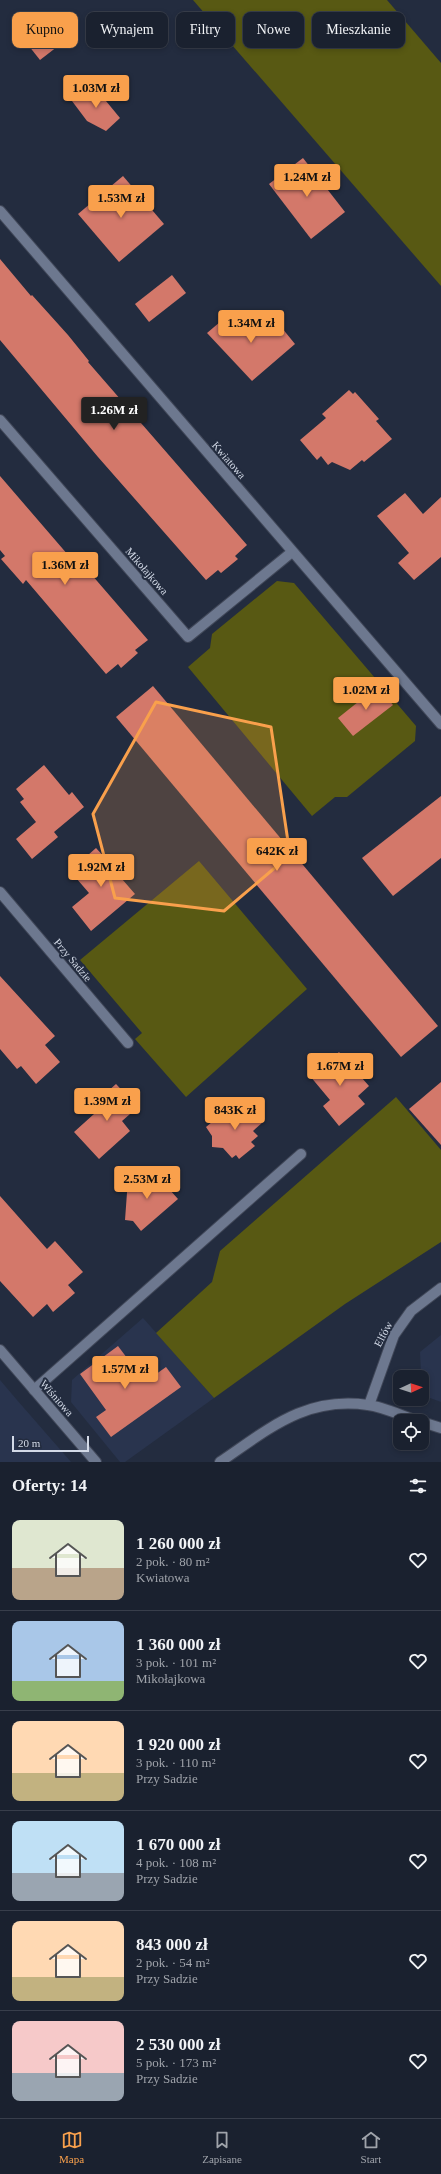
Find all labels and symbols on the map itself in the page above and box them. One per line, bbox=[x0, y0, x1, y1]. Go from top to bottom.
pin: 1.03M zł bbox=[55, 75, 137, 109]
pin: 1.24M zł bbox=[266, 164, 348, 198]
pin: 1.53M zł bbox=[80, 185, 162, 219]
pin: 1.34M zł bbox=[210, 310, 292, 344]
pin: 1.26M zł bbox=[73, 397, 155, 431]
street label: Kwiatowa bbox=[210, 439, 248, 481]
street label: Mikołajkowa bbox=[123, 545, 171, 597]
pin: 1.36M zł bbox=[24, 552, 106, 586]
pin: 1.02M zł bbox=[325, 677, 407, 711]
pin: 642K zł bbox=[240, 838, 314, 872]
pin: 1.92M zł bbox=[60, 854, 142, 888]
street label: Przy Sadzie bbox=[52, 936, 94, 984]
pin: 1.67M zł bbox=[299, 1053, 381, 1087]
pin: 1.39M zł bbox=[66, 1088, 148, 1122]
pin: 843K zł bbox=[198, 1097, 272, 1131]
pin: 2.53M zł bbox=[106, 1166, 188, 1200]
street label: Elfów bbox=[371, 1319, 395, 1349]
pin: 1.57M zł bbox=[84, 1356, 166, 1390]
north arrow bbox=[393, 1370, 429, 1406]
street label: Wiśniowa bbox=[38, 1377, 76, 1419]
scale bar bbox=[12, 1434, 89, 1453]

